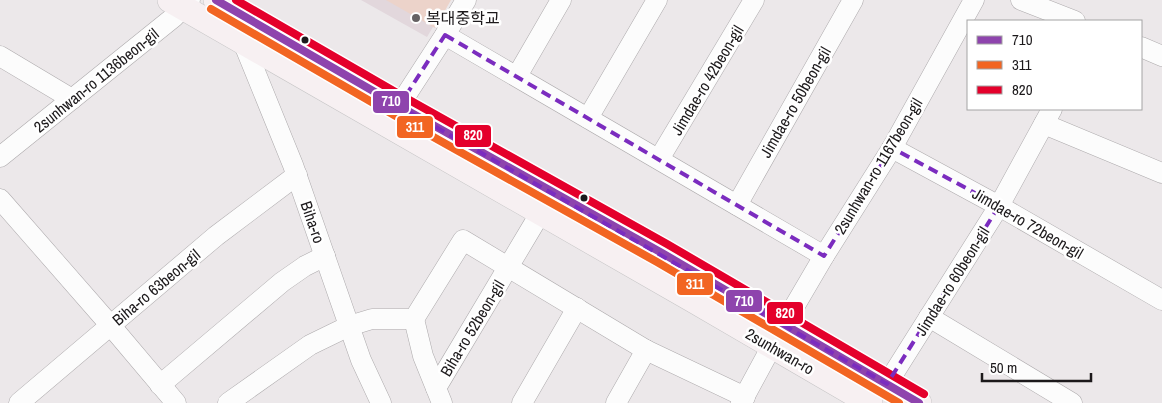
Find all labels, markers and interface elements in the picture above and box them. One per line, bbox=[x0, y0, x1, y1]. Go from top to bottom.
place label: 복대중학교 bbox=[426, 7, 500, 29]
marker: 복대중학교 bbox=[410, 12, 422, 24]
legend bbox=[967, 20, 1142, 110]
street label: Jimdae-ro 42beon-gil bbox=[665, 21, 749, 139]
street label: 2sunhwan-ro 1136beon-gil bbox=[29, 23, 163, 137]
text: 710 bbox=[1012, 29, 1033, 50]
unlabelled marker bbox=[300, 35, 310, 45]
street label: Jimdae-ro 50beon-gil bbox=[754, 42, 836, 162]
text: 311 bbox=[1012, 54, 1032, 75]
text: 820 bbox=[1012, 79, 1033, 100]
line badge: 710 bbox=[372, 90, 410, 114]
text: 710 bbox=[381, 92, 401, 110]
street label: 2sunhwan-ro 1167beon-gil bbox=[829, 94, 927, 238]
line badge: 311 bbox=[396, 115, 434, 139]
text: 311 bbox=[406, 118, 425, 136]
line badge: 820 bbox=[454, 124, 492, 148]
text: 820 bbox=[463, 126, 483, 144]
street label: Jimdae-ro 72beon-gil bbox=[968, 182, 1088, 264]
unlabelled marker bbox=[579, 193, 589, 203]
street label: Biha-ro bbox=[296, 198, 330, 246]
street label: Jimdae-ro 60beon-gil bbox=[910, 222, 994, 340]
street label: Biha-ro 63beon-gil bbox=[107, 244, 205, 330]
line badge: 311 bbox=[676, 272, 714, 296]
text: 311 bbox=[686, 275, 705, 293]
street label: Biha-ro 52beon-gil bbox=[435, 276, 509, 380]
line badge: 710 bbox=[725, 289, 763, 313]
text: 710 bbox=[734, 292, 754, 310]
line badge: 820 bbox=[766, 301, 804, 325]
text: 820 bbox=[775, 304, 795, 322]
street label: 2sunhwan-ro bbox=[742, 323, 818, 379]
scale bar bbox=[982, 350, 1091, 382]
text: 50 m bbox=[990, 357, 1017, 378]

